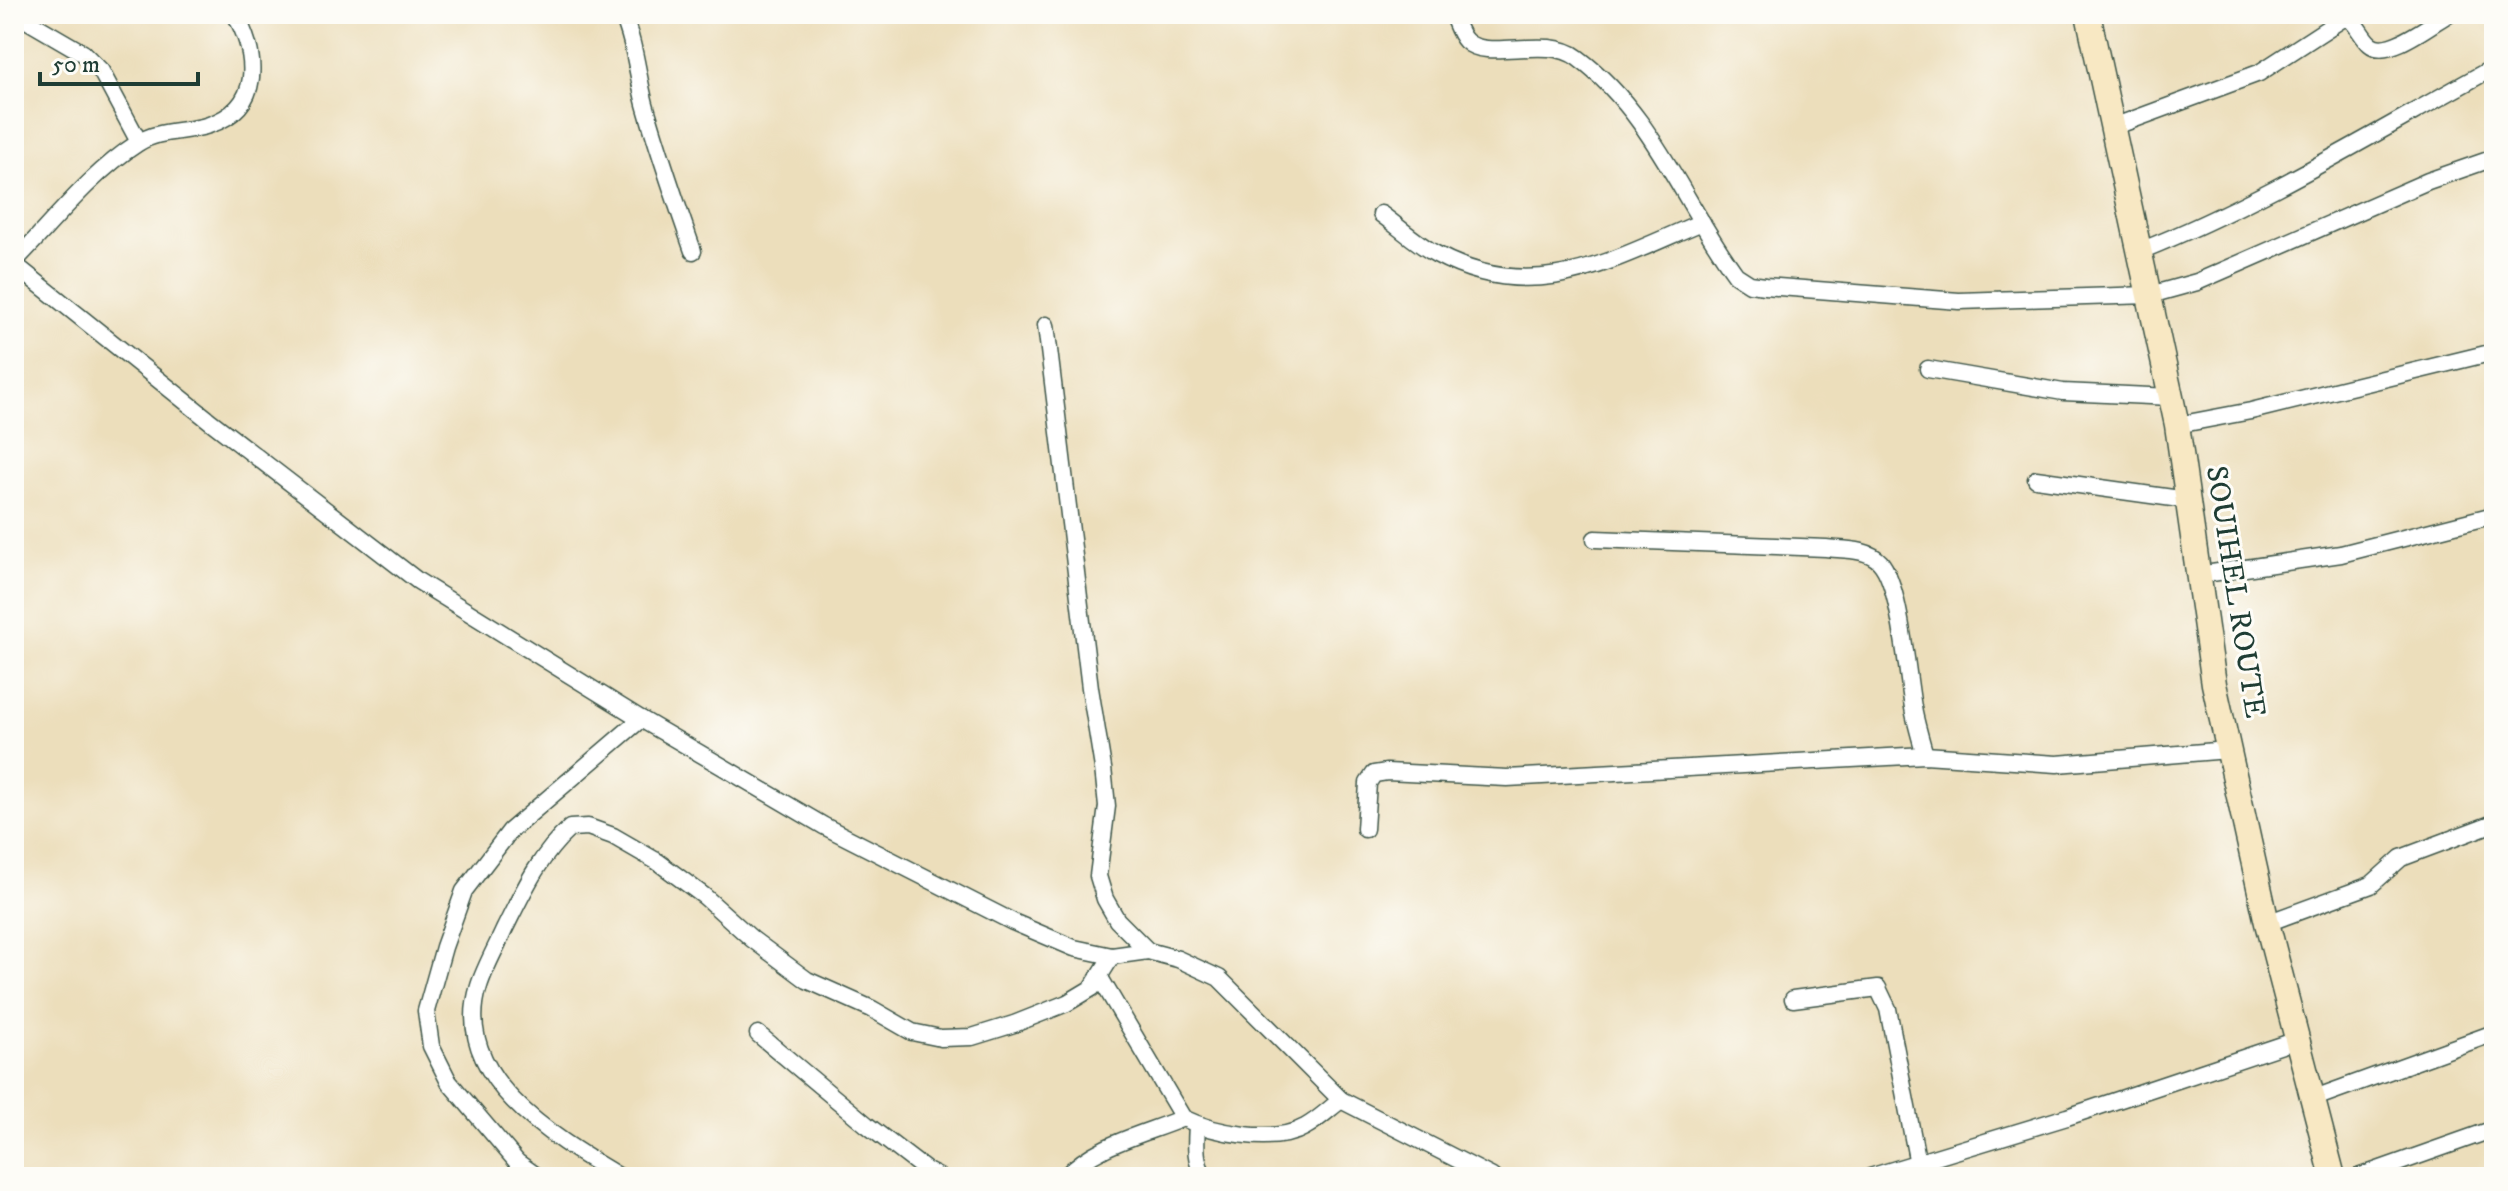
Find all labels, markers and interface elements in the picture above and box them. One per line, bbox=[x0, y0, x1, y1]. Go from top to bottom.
scale bar bbox=[40, 36, 198, 86]
text: 50 m bbox=[52, 50, 100, 80]
street label: SOUIHEL ROUTE bbox=[2197, 463, 2273, 721]

